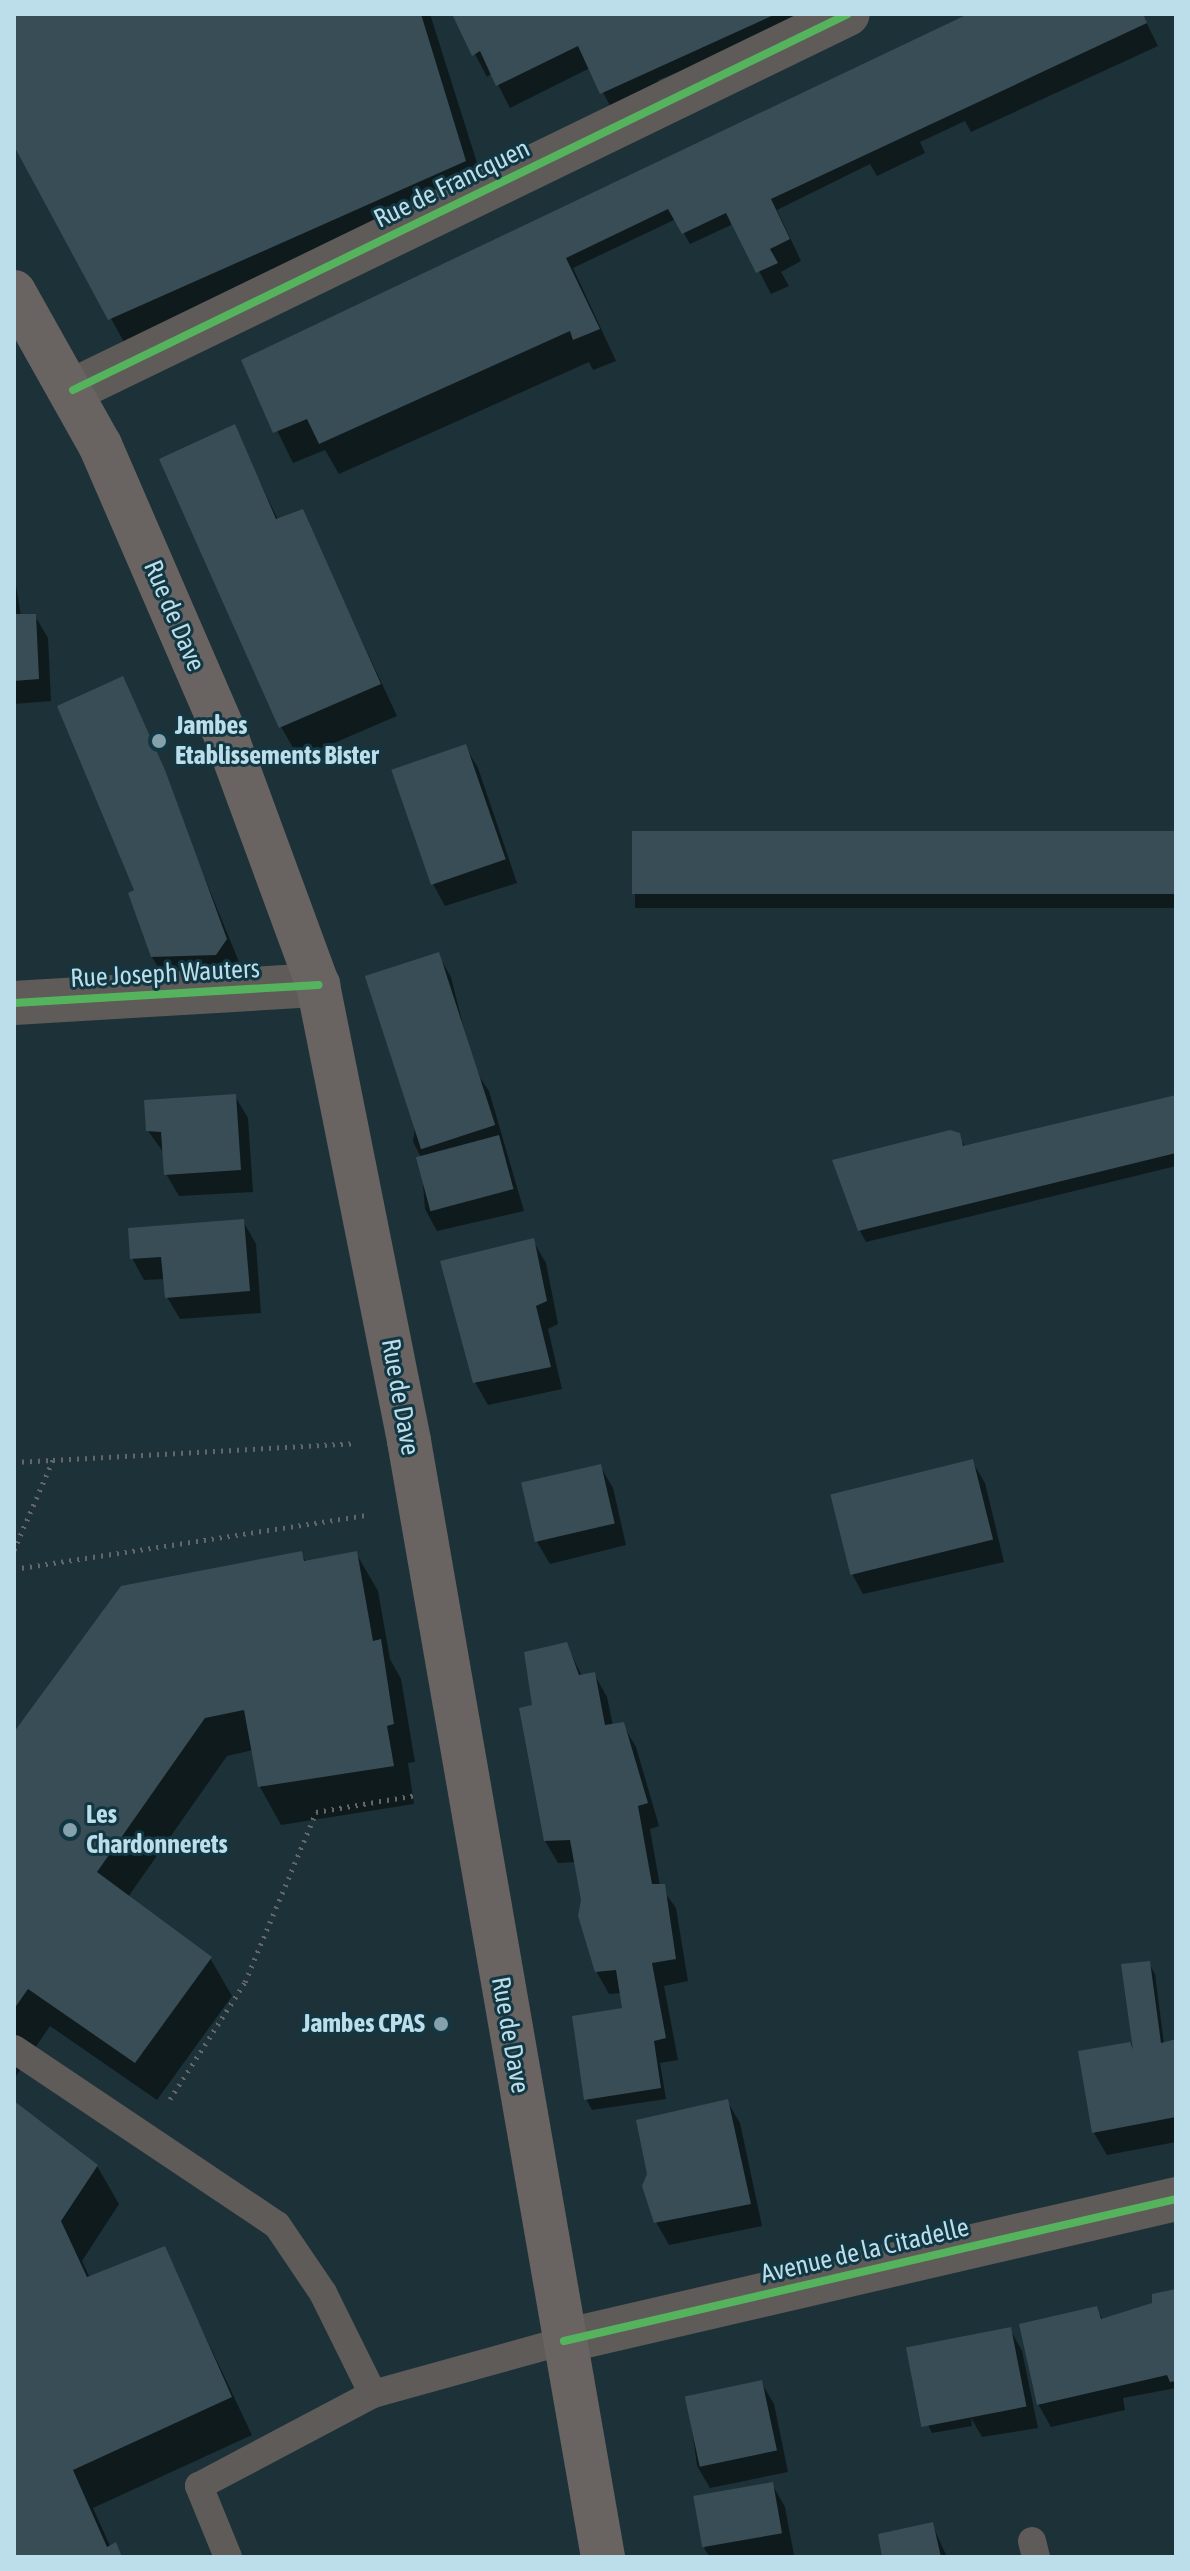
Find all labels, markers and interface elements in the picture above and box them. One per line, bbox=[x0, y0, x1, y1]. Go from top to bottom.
street label: Rue de Francquen bbox=[369, 133, 535, 235]
street label: Rue de Dave bbox=[137, 556, 211, 676]
place label: Jambes Etablissements Bister bbox=[175, 710, 379, 772]
marker: Jambes Etablissements Bister bbox=[150, 732, 168, 750]
street label: Rue Joseph Wauters bbox=[70, 953, 260, 995]
street label: Rue de Dave bbox=[374, 1336, 426, 1458]
place label: Les Chardonnerets bbox=[86, 1799, 228, 1860]
marker: Les Chardonnerets bbox=[61, 1821, 79, 1839]
street label: Rue de Dave bbox=[484, 1974, 536, 2096]
place label: Jambes CPAS bbox=[302, 2008, 425, 2040]
marker: Jambes CPAS bbox=[432, 2015, 450, 2033]
street label: Avenue de la Citadelle bbox=[758, 2212, 972, 2290]

